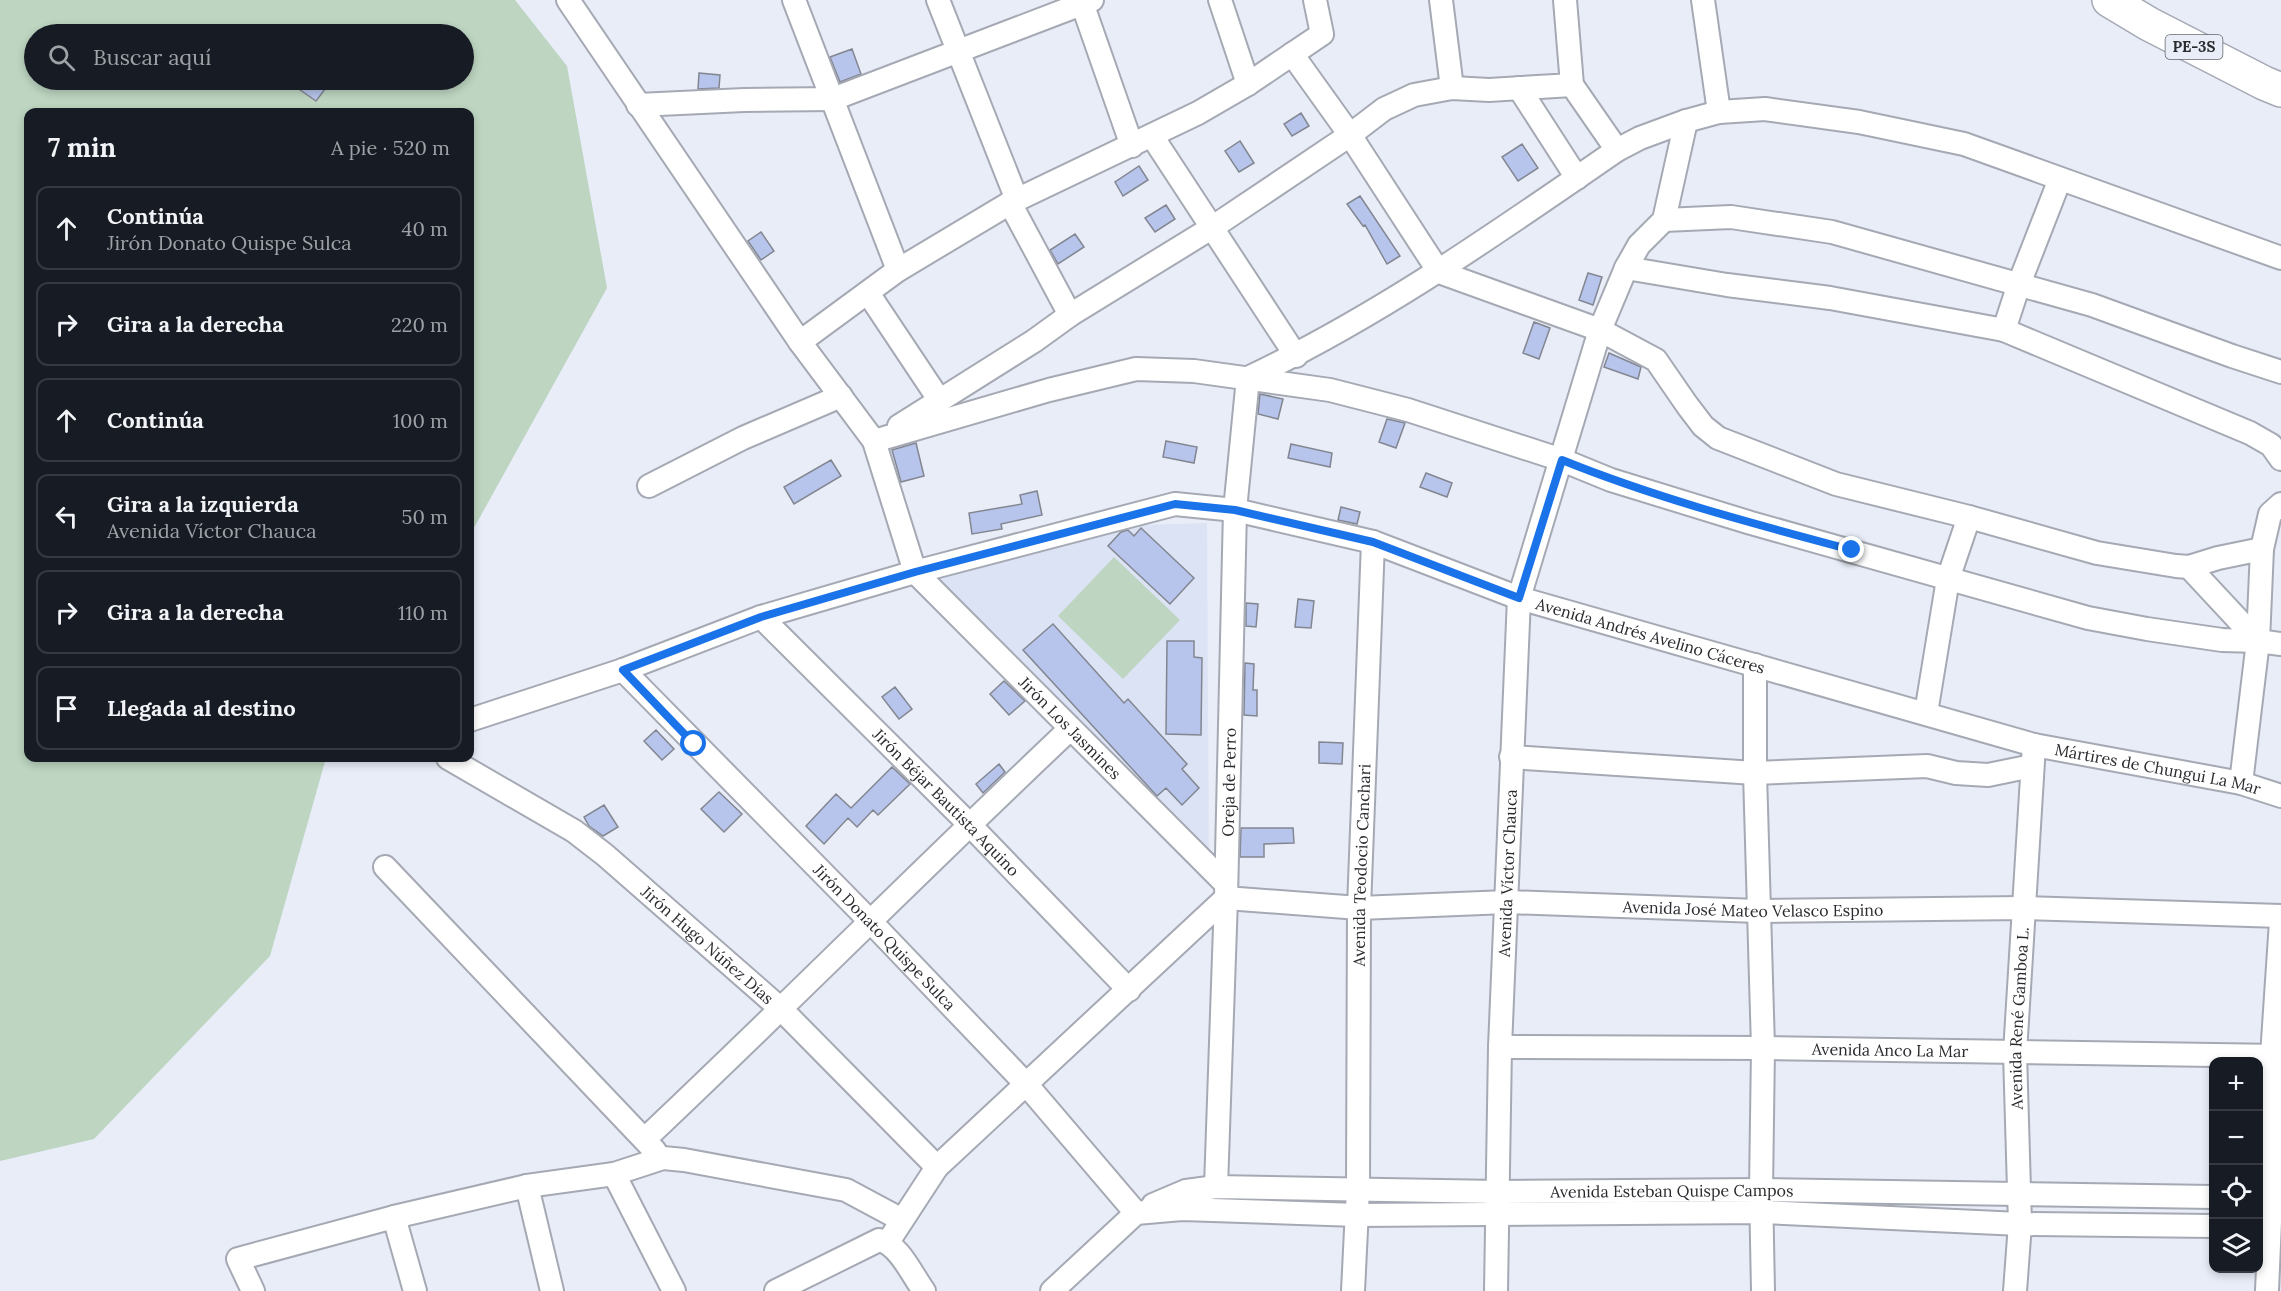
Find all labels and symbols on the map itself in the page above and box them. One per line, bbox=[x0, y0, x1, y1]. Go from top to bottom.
road number: PE-3S bbox=[2166, 35, 2222, 59]
route end bbox=[1838, 536, 1864, 562]
street label: Avenida Andrés Avelino Cáceres bbox=[1533, 593, 1767, 678]
street label: Jirón Los Jasmines bbox=[1014, 671, 1126, 783]
street label: Jirón Béjar Bautista Aquino bbox=[868, 724, 1024, 880]
street label: Oreja de Perro bbox=[1217, 728, 1240, 837]
route start bbox=[680, 730, 706, 756]
street label: Mártires de Chungui La Mar bbox=[2053, 739, 2264, 799]
street label: Avenida Teodocio Canchari bbox=[1349, 764, 1375, 967]
street label: Avenida Víctor Chauca bbox=[1494, 789, 1521, 958]
street label: Jirón Donato Quispe Sulca bbox=[809, 859, 960, 1014]
street label: Jirón Hugo Núñez Días bbox=[636, 881, 778, 1008]
street label: Avenida José Mateo Velasco Espino bbox=[1621, 896, 1883, 921]
street label: Avenida René Gamboa L. bbox=[2005, 926, 2033, 1111]
street label: Avenida Anco La Mar bbox=[1811, 1039, 1968, 1061]
street label: Avenida Esteban Quispe Campos bbox=[1549, 1180, 1794, 1202]

